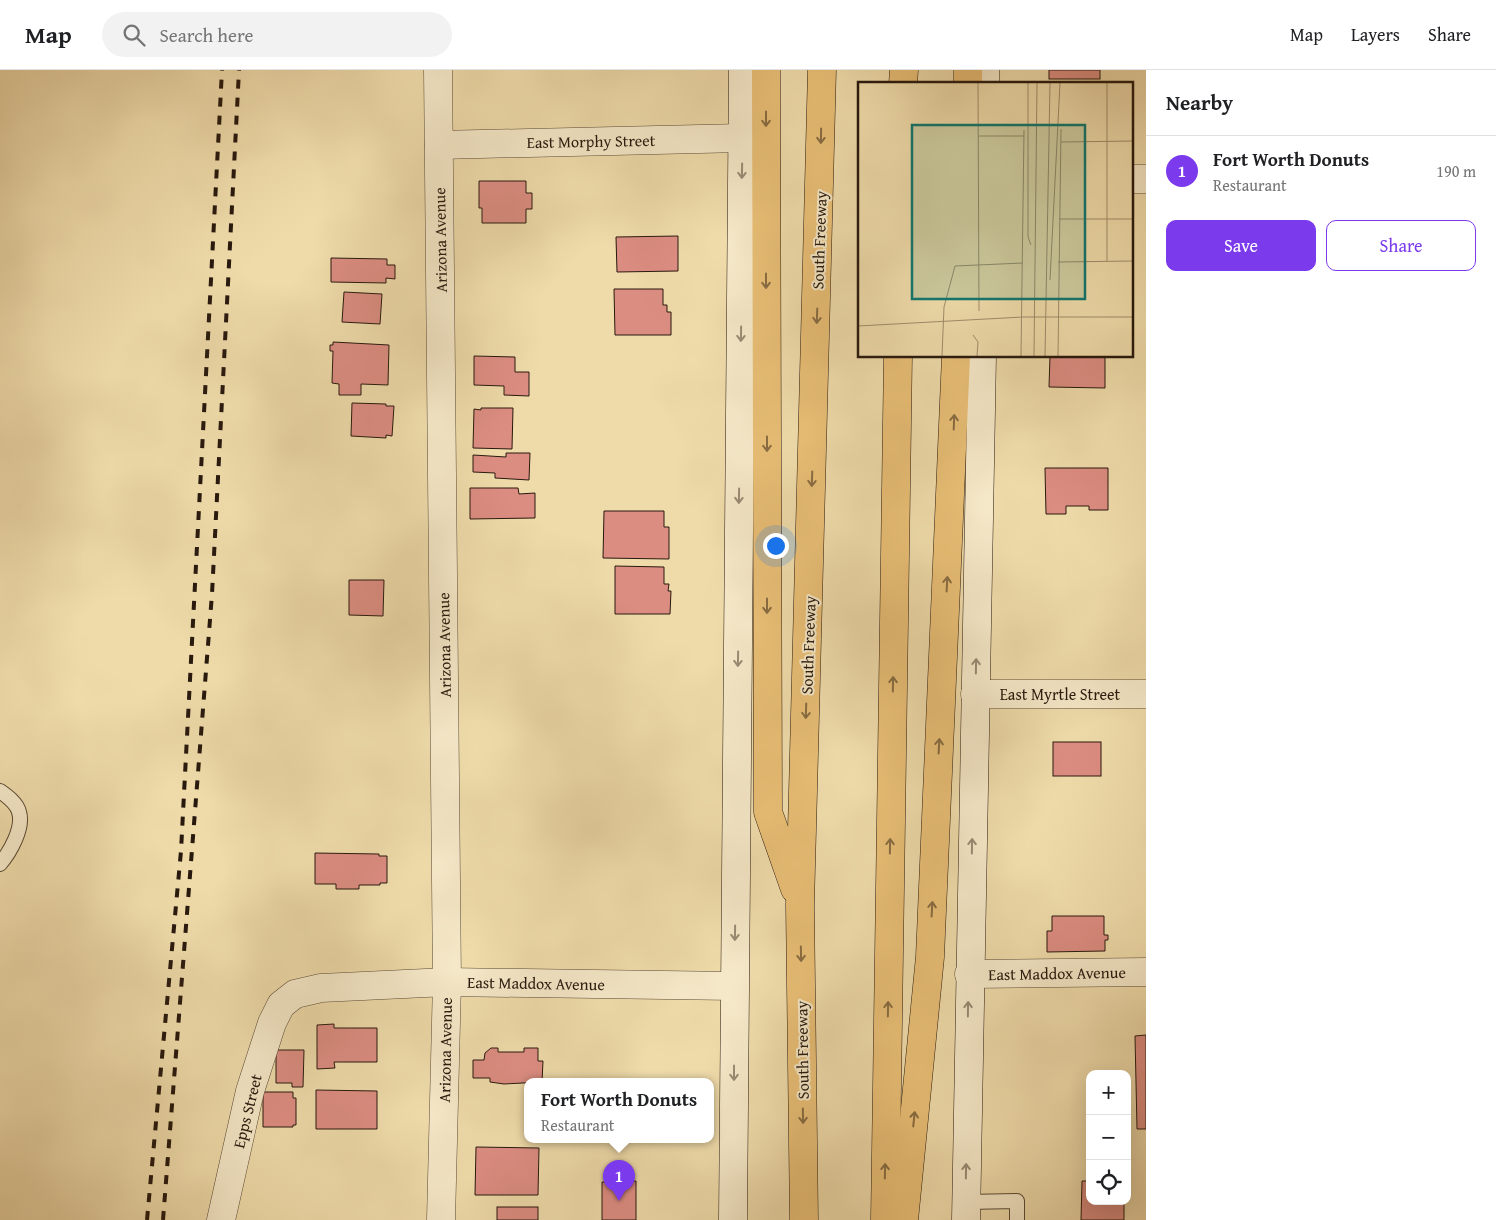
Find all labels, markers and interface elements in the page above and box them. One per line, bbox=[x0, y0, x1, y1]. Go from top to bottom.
search box bbox=[102, 12, 452, 57]
text: Map bbox=[25, 17, 72, 52]
icon: search bbox=[120, 21, 148, 49]
text: Search here bbox=[160, 21, 253, 49]
text: Map bbox=[1290, 21, 1323, 48]
text: Layers bbox=[1351, 21, 1400, 48]
text: Share bbox=[1428, 21, 1471, 48]
inset map bbox=[858, 82, 1134, 358]
text: Nearby bbox=[1166, 87, 1233, 118]
one-way arrow bbox=[761, 110, 771, 126]
street label: East Morphy Street bbox=[526, 128, 656, 154]
one-way arrow bbox=[816, 128, 826, 144]
text: Fort Worth Donuts bbox=[1213, 145, 1369, 173]
text: 1 bbox=[1178, 159, 1186, 183]
text: 190 m bbox=[1436, 159, 1476, 183]
one-way arrow bbox=[737, 162, 747, 179]
text: Restaurant bbox=[1213, 173, 1287, 197]
street label: Arizona Avenue bbox=[427, 187, 453, 293]
street label: South Freeway bbox=[805, 190, 833, 290]
button: Save bbox=[1166, 220, 1316, 271]
button: Share bbox=[1326, 220, 1476, 271]
one-way arrow bbox=[761, 272, 771, 289]
one-way arrow bbox=[812, 308, 821, 324]
one-way arrow bbox=[736, 325, 745, 341]
one-way arrow bbox=[949, 414, 958, 430]
one-way arrow bbox=[762, 435, 772, 451]
one-way arrow bbox=[807, 470, 817, 486]
one-way arrow bbox=[734, 488, 744, 504]
your location bbox=[763, 533, 789, 559]
one-way arrow bbox=[943, 576, 952, 592]
street label: Arizona Avenue bbox=[431, 592, 457, 698]
street label: South Freeway bbox=[794, 595, 822, 695]
one-way arrow bbox=[762, 598, 772, 614]
one-way arrow bbox=[733, 650, 742, 666]
one-way arrow bbox=[971, 659, 980, 675]
one-way arrow bbox=[888, 676, 898, 692]
street label: East Myrtle Street bbox=[1000, 682, 1121, 706]
one-way arrow bbox=[801, 702, 811, 719]
one-way arrow bbox=[935, 739, 944, 755]
one-way arrow bbox=[885, 839, 895, 855]
one-way arrow bbox=[967, 839, 976, 855]
one-way arrow bbox=[927, 901, 936, 917]
one-way arrow bbox=[730, 925, 740, 941]
one-way arrow bbox=[796, 945, 806, 961]
street label: East Maddox Avenue bbox=[988, 960, 1126, 986]
street label: East Maddox Avenue bbox=[467, 970, 605, 996]
street label: Arizona Avenue bbox=[432, 997, 458, 1103]
street label: South Freeway bbox=[789, 1000, 815, 1100]
one-way arrow bbox=[883, 1001, 893, 1018]
one-way arrow bbox=[963, 1001, 973, 1018]
one-way arrow bbox=[729, 1064, 739, 1081]
map controls bbox=[1086, 1070, 1131, 1205]
button: + bbox=[1086, 1070, 1131, 1115]
street label: Epps Street bbox=[226, 1071, 268, 1151]
popup bbox=[524, 1078, 714, 1143]
text: Fort Worth Donuts bbox=[541, 1085, 697, 1113]
one-way arrow bbox=[798, 1108, 807, 1124]
one-way arrow bbox=[909, 1112, 918, 1128]
text: Restaurant bbox=[541, 1113, 615, 1137]
button: − bbox=[1086, 1115, 1131, 1160]
pin: 1 bbox=[603, 1160, 635, 1201]
button: locate bbox=[1086, 1160, 1131, 1205]
one-way arrow bbox=[880, 1164, 890, 1180]
one-way arrow bbox=[961, 1164, 971, 1180]

